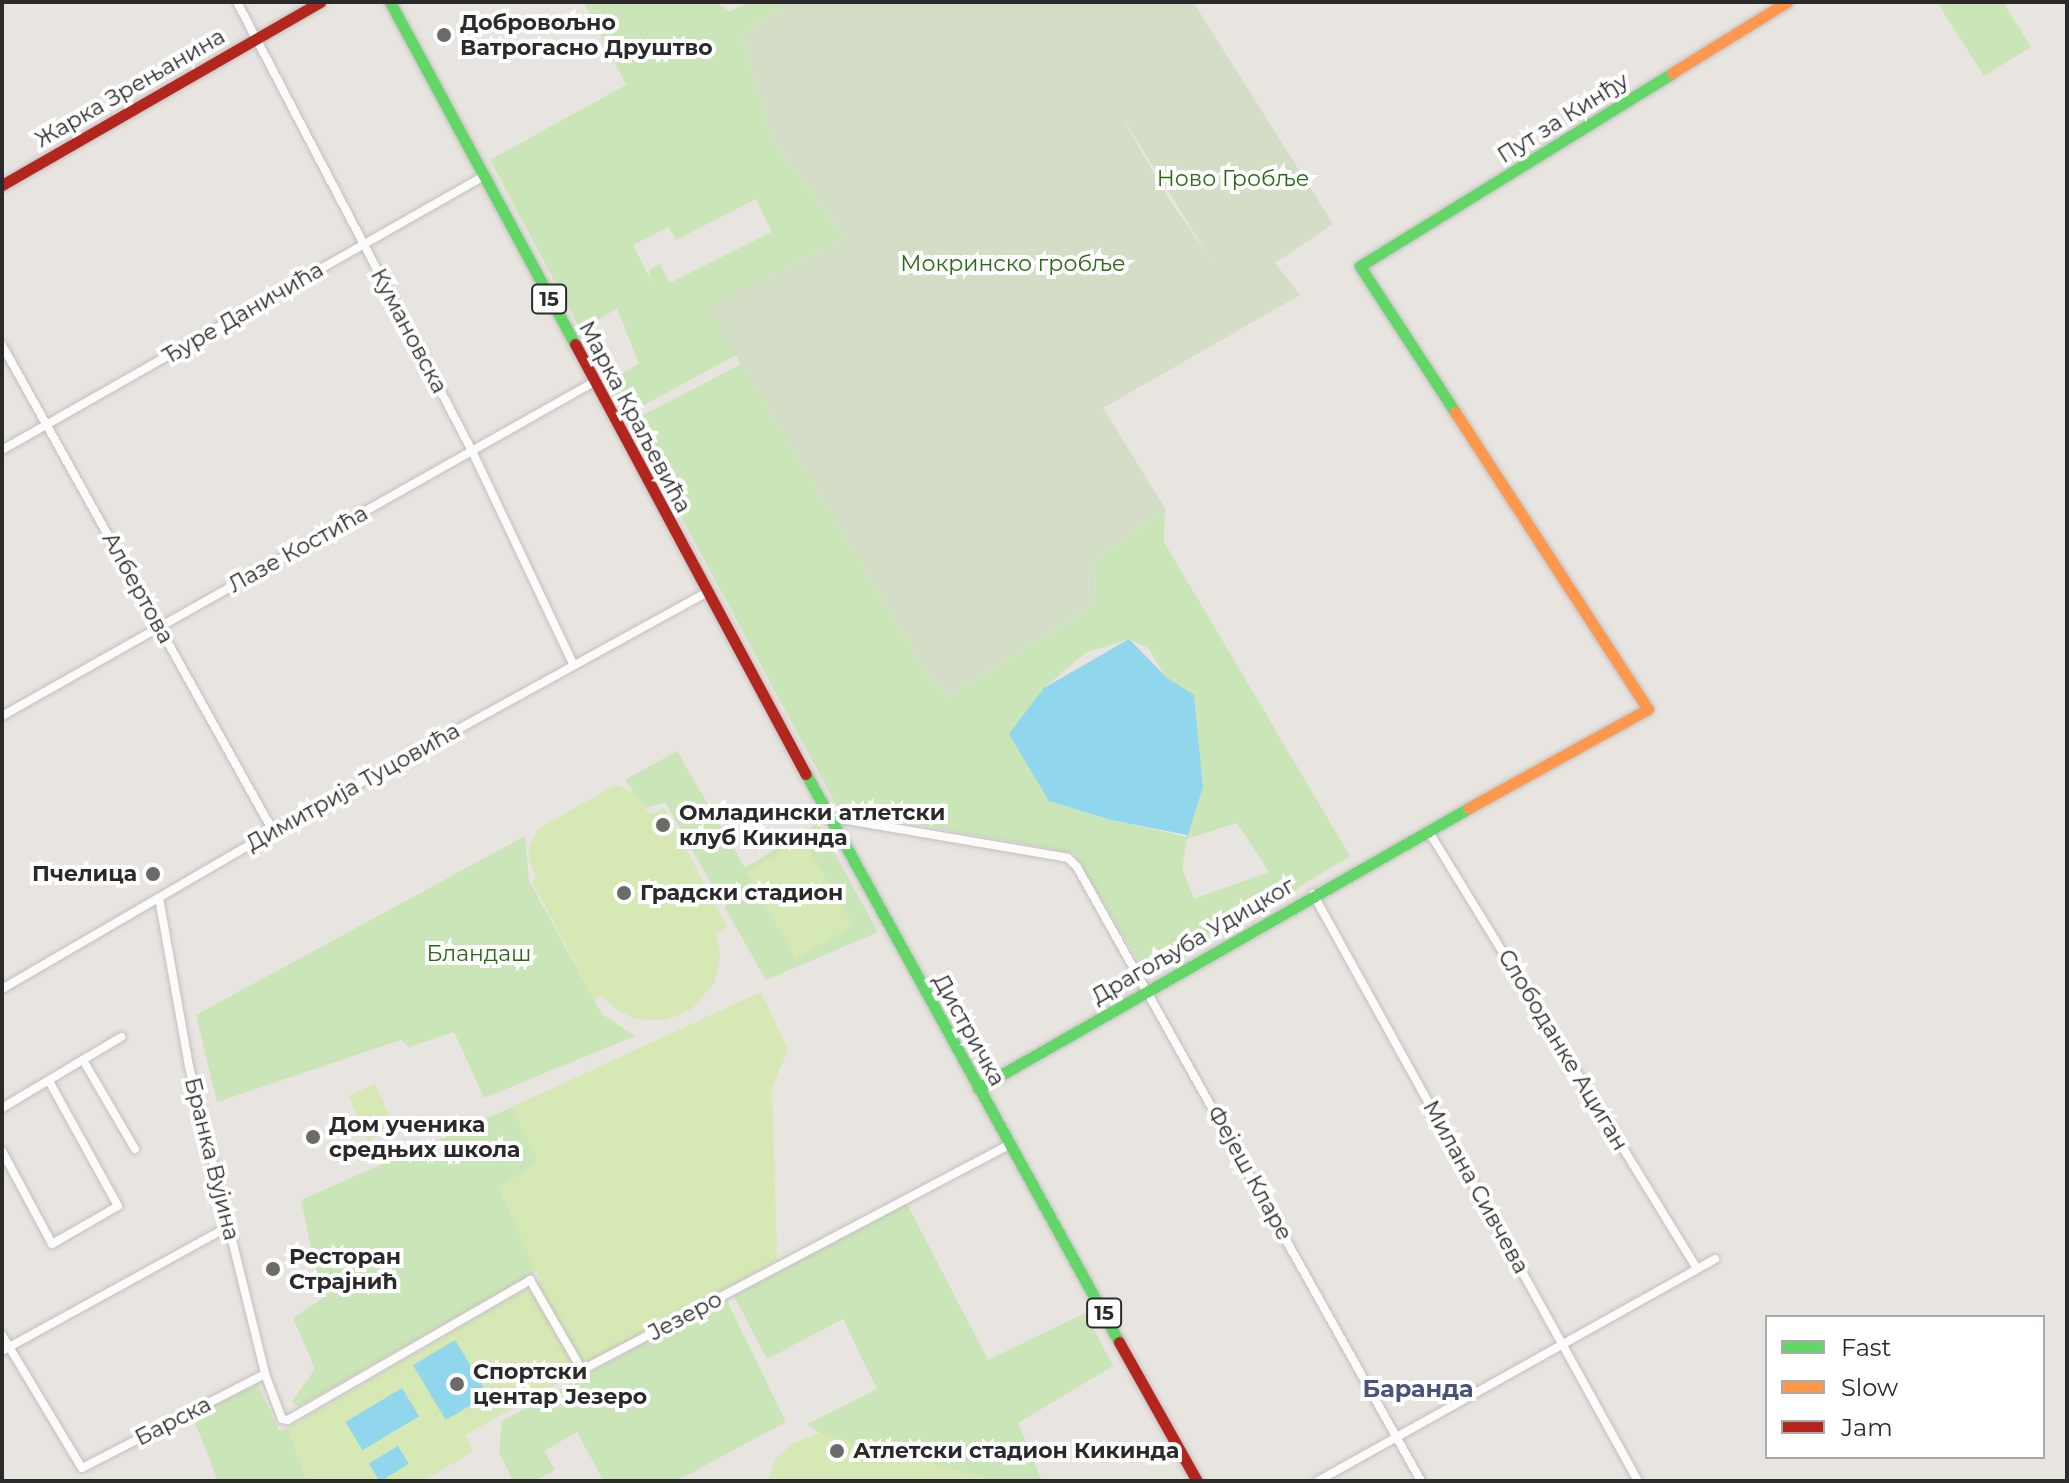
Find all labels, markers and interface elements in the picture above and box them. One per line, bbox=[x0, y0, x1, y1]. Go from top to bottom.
place label: Добровољно Ватрогасно Друштво bbox=[460, 9, 713, 60]
street label: Жарка Зрењанина bbox=[30, 23, 230, 153]
marker: Добровољно Ватрогасно Друштво bbox=[435, 26, 453, 44]
street label: Пут за Кинђу bbox=[1493, 67, 1633, 169]
park label: Ново Гробље bbox=[1157, 166, 1309, 192]
park label: Мокринско гробље bbox=[900, 251, 1126, 277]
street label: Ђуре Даничића bbox=[158, 256, 328, 370]
street label: Кумановска bbox=[365, 264, 453, 398]
road number: 15 bbox=[531, 283, 567, 315]
street label: Марка Краљевића bbox=[573, 317, 697, 517]
street label: Лазе Костића bbox=[224, 500, 372, 598]
street label: Албертова bbox=[97, 528, 179, 648]
street label: Димитрија Туцовића bbox=[242, 717, 464, 857]
place label: Омладински атлетски клуб Кикинда bbox=[679, 799, 945, 850]
marker: Омладински атлетски клуб Кикинда bbox=[654, 816, 672, 834]
place label: Пчелица bbox=[32, 861, 137, 887]
marker: Пчелица bbox=[144, 865, 162, 883]
street label: Драгољуба Удицког bbox=[1087, 872, 1299, 1010]
place label: Градски стадион bbox=[640, 880, 843, 906]
marker: Градски стадион bbox=[615, 884, 633, 902]
park label: Бландаш bbox=[427, 941, 531, 967]
street label: Слободанке Ациган bbox=[1492, 945, 1634, 1155]
street label: Дистричка bbox=[927, 969, 1011, 1091]
street label: Бранка Вујина bbox=[179, 1075, 245, 1243]
street label: Милана Сивчева bbox=[1417, 1096, 1535, 1278]
street label: Фејеш Кларе bbox=[1202, 1101, 1298, 1245]
place label: Дом ученика средњих школа bbox=[329, 1111, 520, 1162]
marker: Дом ученика средњих школа bbox=[304, 1128, 322, 1146]
place label: Ресторан Страјнић bbox=[289, 1243, 401, 1294]
marker: Ресторан Страјнић bbox=[264, 1260, 282, 1278]
street label: Језеро bbox=[644, 1286, 726, 1346]
road number: 15 bbox=[1086, 1297, 1122, 1329]
legend bbox=[1765, 1315, 2045, 1459]
text: Fast bbox=[1841, 1333, 1891, 1362]
place label: Спортски центар Језеро bbox=[473, 1358, 647, 1410]
text: Slow bbox=[1841, 1373, 1898, 1402]
marker: Спортски центар Језеро bbox=[448, 1375, 466, 1393]
district label: Баранда bbox=[1362, 1375, 1474, 1403]
street label: Барска bbox=[131, 1391, 215, 1451]
text: Jam bbox=[1841, 1413, 1893, 1442]
place label: Атлетски стадион Кикинда bbox=[853, 1438, 1179, 1464]
marker: Атлетски стадион Кикинда bbox=[828, 1442, 846, 1460]

